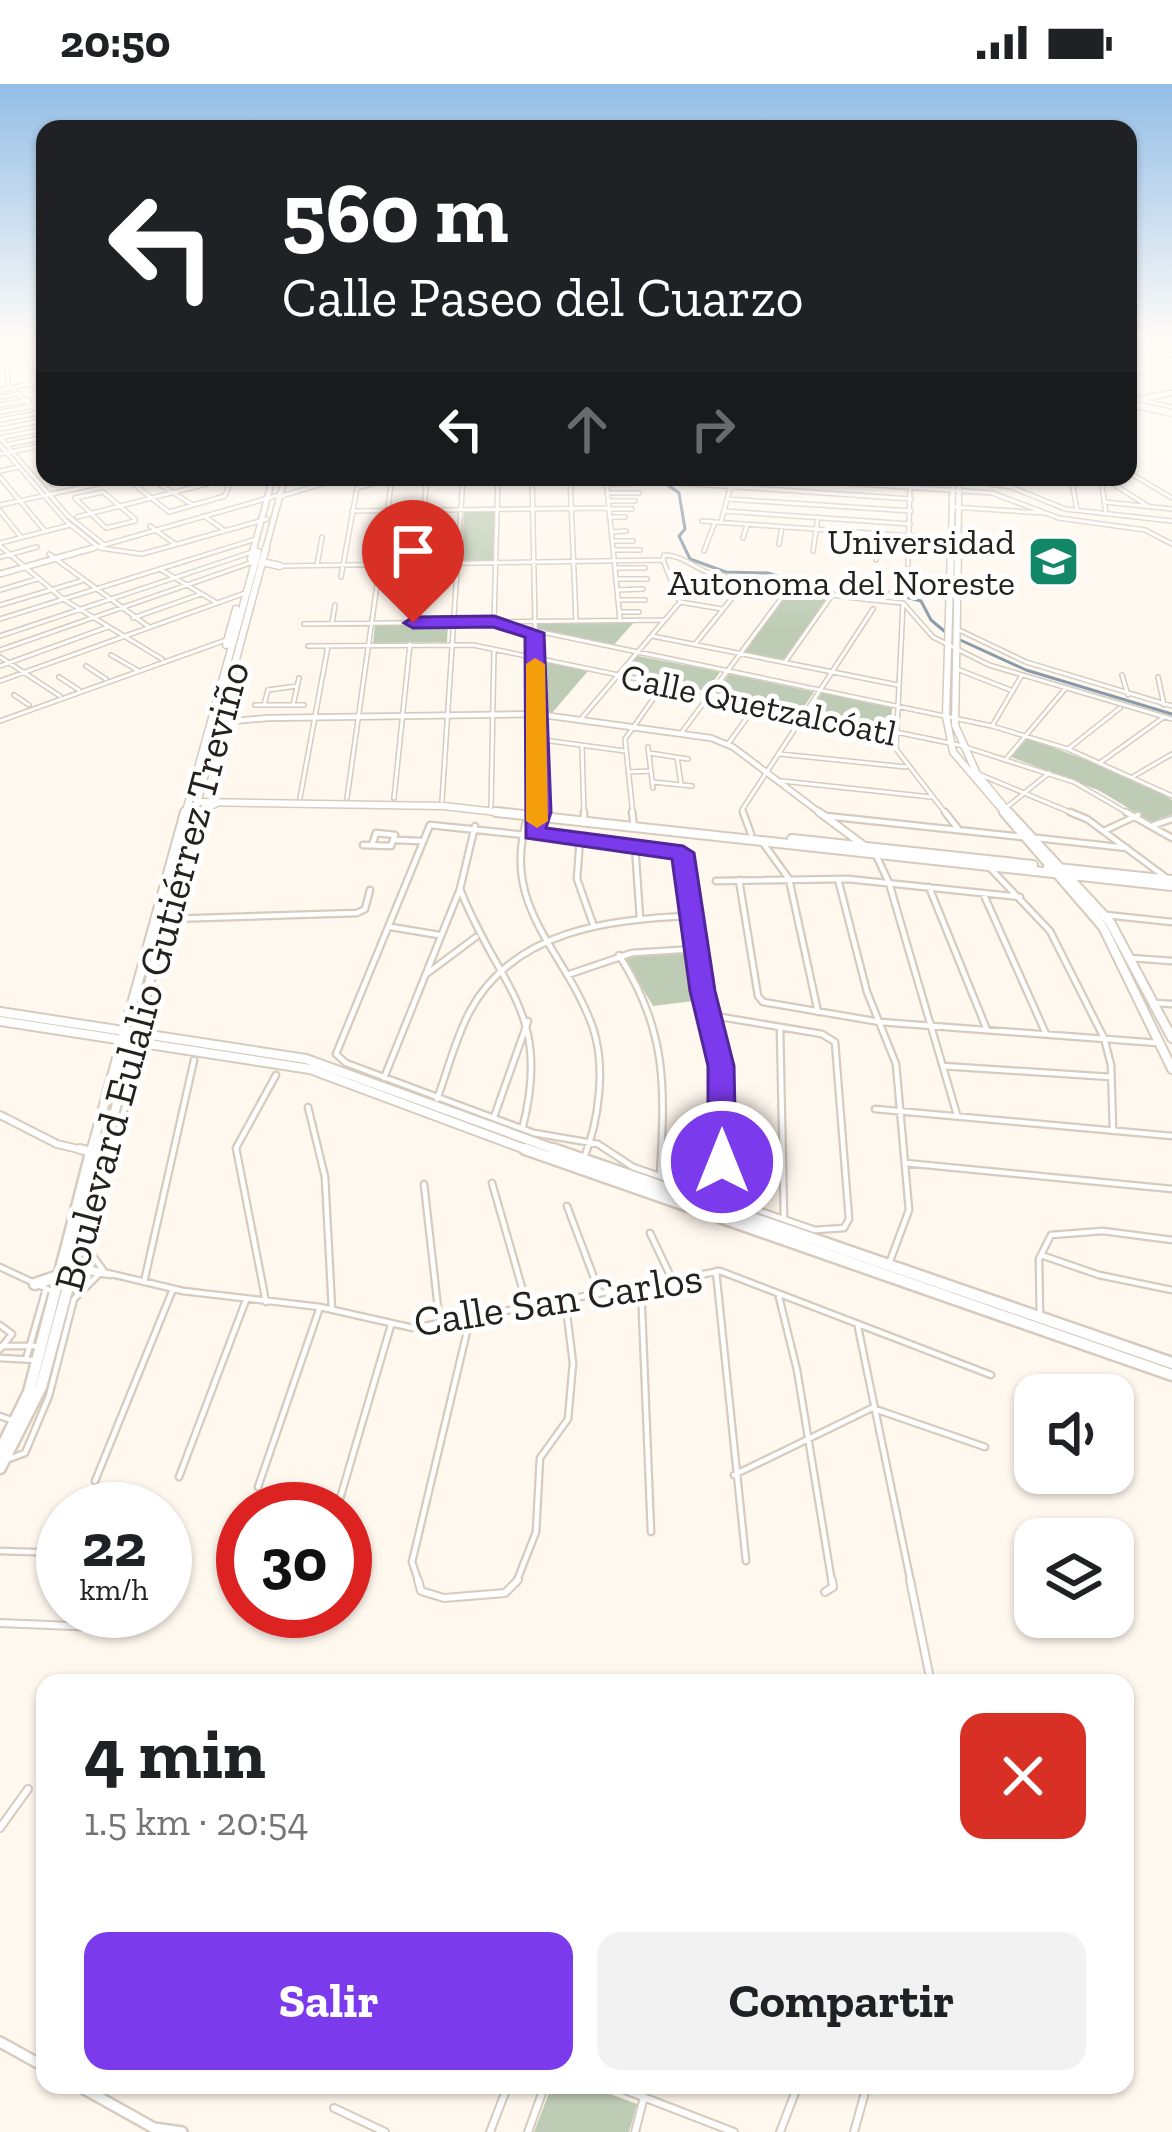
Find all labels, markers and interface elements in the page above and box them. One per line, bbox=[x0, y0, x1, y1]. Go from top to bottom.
text: 20:50 bbox=[60, 15, 171, 69]
text: 560 m bbox=[282, 163, 509, 264]
icon: left bbox=[84, 168, 240, 324]
text: Calle Paseo del Cuarzo bbox=[282, 265, 803, 330]
icon: left bbox=[428, 396, 494, 462]
icon: ahead bbox=[554, 396, 620, 462]
icon: right bbox=[680, 396, 746, 462]
pin bbox=[362, 500, 464, 623]
icon: arrive bbox=[380, 518, 446, 584]
place label: Universidad Autonoma del Noreste bbox=[668, 520, 1015, 604]
school or university icon: Universidad Autonoma del Noreste bbox=[1026, 534, 1082, 590]
street label: Calle Quetzalcóatl bbox=[617, 654, 901, 755]
street label: Boulevard Eulalio Gutiérrez Treviño bbox=[43, 656, 260, 1297]
position arrow bbox=[659, 1099, 785, 1225]
street label: Calle San Carlos bbox=[410, 1252, 706, 1347]
map controls bbox=[1014, 1374, 1134, 1638]
button: sound bbox=[1014, 1374, 1134, 1494]
speed limit sign: 30 bbox=[216, 1482, 372, 1638]
text: 22 bbox=[82, 1509, 146, 1581]
button: layers bbox=[1014, 1518, 1134, 1638]
text: km/h bbox=[80, 1572, 148, 1608]
text: 4 min bbox=[84, 1710, 266, 1796]
button: close bbox=[960, 1713, 1086, 1839]
text: 1.5 km · 20:54 bbox=[84, 1798, 309, 1845]
button: Salir bbox=[84, 1932, 573, 2070]
button: Compartir bbox=[597, 1932, 1086, 2070]

